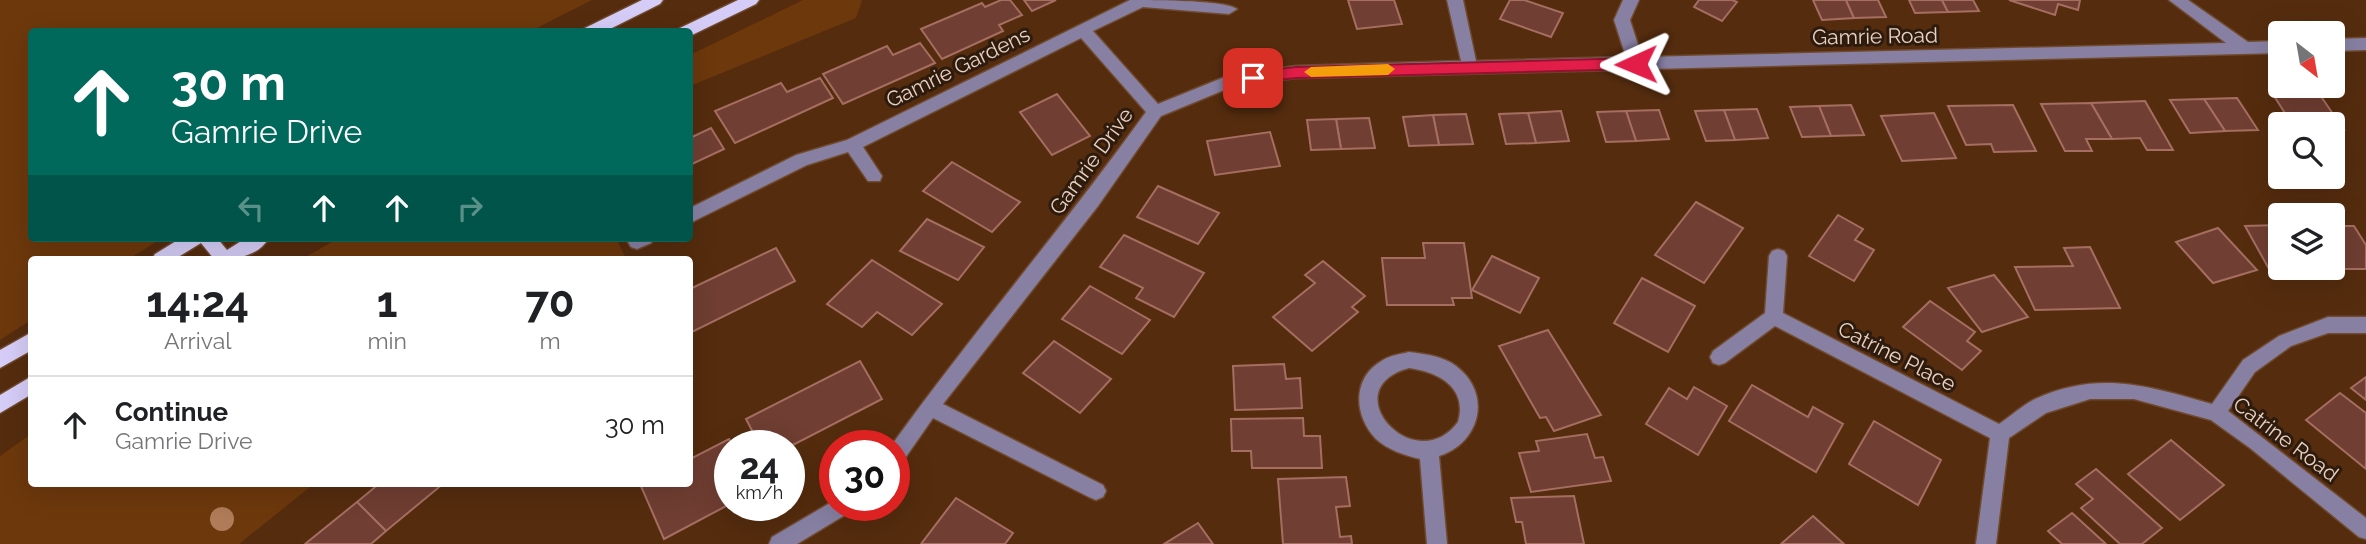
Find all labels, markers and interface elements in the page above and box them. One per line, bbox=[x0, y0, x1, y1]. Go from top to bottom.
street label: Gamrie Gardens bbox=[882, 21, 1034, 113]
north arrow bbox=[2268, 21, 2345, 98]
map controls bbox=[2268, 21, 2345, 280]
street label: Gamrie Road bbox=[1812, 22, 1938, 50]
position arrow bbox=[1599, 27, 1673, 101]
pin bbox=[1223, 48, 1283, 108]
text: 30 m bbox=[171, 54, 286, 111]
icon: ahead bbox=[56, 56, 147, 147]
icon: arrive bbox=[1234, 59, 1272, 97]
street label: Gamrie Drive bbox=[1044, 103, 1138, 219]
button: search bbox=[2268, 112, 2345, 189]
text: Gamrie Drive bbox=[171, 113, 362, 150]
icon: left bbox=[232, 189, 270, 227]
icon: ahead bbox=[305, 189, 343, 227]
icon: ahead bbox=[378, 189, 416, 227]
icon: right bbox=[451, 189, 489, 227]
button: layers bbox=[2268, 203, 2345, 280]
text: 14:24 bbox=[146, 278, 249, 327]
text: 1 bbox=[377, 278, 398, 327]
text: 70 bbox=[525, 278, 575, 327]
street label: Catrine Place bbox=[1834, 316, 1960, 396]
text: Arrival bbox=[164, 327, 231, 354]
text: min bbox=[367, 327, 407, 354]
text: m bbox=[539, 327, 561, 354]
street label: Catrine Road bbox=[2229, 391, 2343, 487]
text: Continue bbox=[115, 397, 228, 427]
icon: ahead bbox=[56, 406, 94, 444]
text: 30 m bbox=[605, 410, 665, 440]
text: Gamrie Drive bbox=[115, 427, 252, 454]
speed limit sign: 30 bbox=[819, 430, 910, 521]
text: 24 bbox=[740, 446, 779, 487]
text: km/h bbox=[736, 482, 783, 503]

